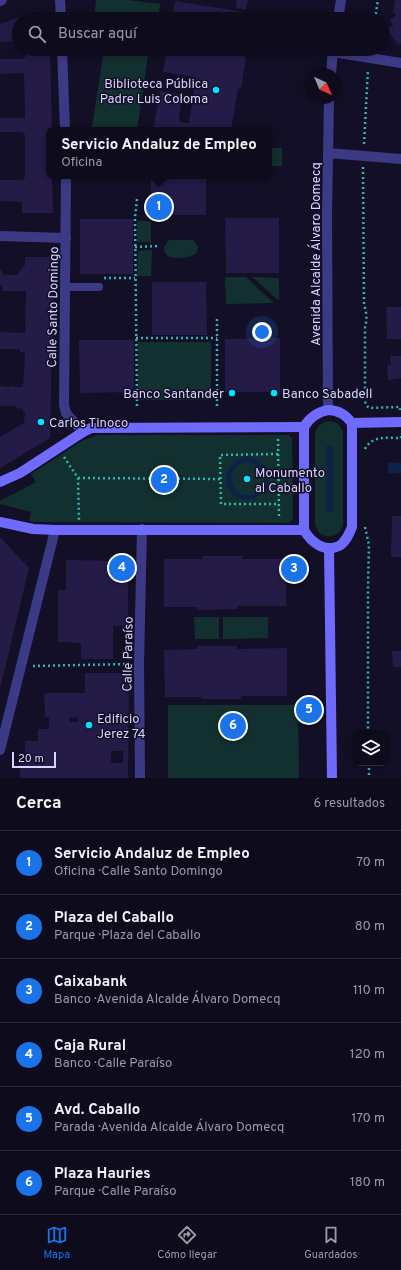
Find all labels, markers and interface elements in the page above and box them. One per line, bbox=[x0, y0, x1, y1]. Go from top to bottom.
search box bbox=[12, 12, 389, 56]
icon: search bbox=[26, 23, 48, 45]
text: Buscar aquí bbox=[58, 25, 137, 44]
north arrow bbox=[305, 68, 341, 104]
place label: Biblioteca Pública Padre Luis Coloma bbox=[100, 77, 208, 108]
marker: Biblioteca Pública Padre Luis Coloma bbox=[211, 85, 221, 95]
popup bbox=[46, 127, 272, 179]
text: Servicio Andaluz de Empleo bbox=[61, 136, 257, 155]
text: Oficina bbox=[61, 155, 102, 171]
street label: Avenida Alcalde Álvaro Domecq bbox=[307, 162, 325, 346]
pin: 1 bbox=[146, 192, 172, 222]
street label: Calle Santo Domingo bbox=[45, 246, 63, 368]
your location bbox=[252, 322, 272, 342]
place label: Banco Santander bbox=[123, 387, 224, 403]
place label: Banco Sabadell bbox=[282, 387, 372, 403]
marker: Banco Santander bbox=[227, 388, 237, 398]
marker: Banco Sabadell bbox=[269, 388, 279, 398]
place label: Carlos Tinoco bbox=[49, 416, 128, 432]
marker: Carlos Tinoco bbox=[36, 417, 46, 427]
pin: 2 bbox=[151, 465, 177, 495]
place label: Monumento al Caballo bbox=[255, 466, 325, 497]
marker: Monumento al Caballo bbox=[242, 474, 252, 484]
pin: 4 bbox=[109, 553, 135, 583]
pin: 3 bbox=[281, 554, 307, 584]
street label: Calle Paraíso bbox=[120, 616, 138, 692]
pin: 5 bbox=[296, 695, 322, 725]
pin: 6 bbox=[220, 711, 246, 741]
place label: Edificio Jerez 74 bbox=[97, 712, 145, 743]
marker: Edificio Jerez 74 bbox=[84, 720, 94, 730]
map controls bbox=[353, 730, 389, 766]
button: layers bbox=[353, 730, 389, 766]
scale bar bbox=[12, 750, 56, 769]
text: 20 m bbox=[18, 752, 44, 766]
text: Cerca bbox=[16, 793, 62, 815]
text: 6 resultados bbox=[314, 796, 385, 812]
text: Servicio Andaluz de Empleo bbox=[54, 845, 250, 864]
text: 1 bbox=[26, 855, 32, 871]
text: 70 m bbox=[356, 855, 385, 871]
text: Oficina · Calle Santo Domingo bbox=[54, 864, 223, 880]
text: Plaza del Caballo bbox=[54, 909, 174, 928]
text: 2 bbox=[25, 919, 33, 935]
text: 80 m bbox=[355, 919, 385, 935]
text: Parque · Plaza del Caballo bbox=[54, 928, 201, 944]
text: Caixabank bbox=[54, 973, 127, 992]
text: 3 bbox=[25, 983, 33, 999]
text: 110 m bbox=[353, 983, 385, 999]
text: Banco · Avenida Alcalde Álvaro Domecq bbox=[54, 992, 280, 1008]
text: Caja Rural bbox=[54, 1037, 126, 1056]
text: 4 bbox=[25, 1047, 33, 1063]
text: 120 m bbox=[350, 1047, 385, 1063]
text: Banco · Calle Paraíso bbox=[54, 1056, 172, 1072]
text: Avd. Caballo bbox=[54, 1101, 140, 1120]
text: 5 bbox=[25, 1111, 33, 1127]
text: 170 m bbox=[351, 1111, 385, 1127]
text: Parada · Avenida Alcalde Álvaro Domecq bbox=[54, 1120, 284, 1136]
text: Plaza Hauries bbox=[54, 1165, 151, 1184]
text: 6 bbox=[25, 1175, 33, 1191]
text: 180 m bbox=[350, 1175, 385, 1191]
text: Parque · Calle Paraíso bbox=[54, 1184, 177, 1200]
tab: Mapa bbox=[44, 1224, 70, 1262]
tab: Cómo llegar bbox=[157, 1224, 217, 1262]
tab: Guardados bbox=[304, 1224, 357, 1262]

